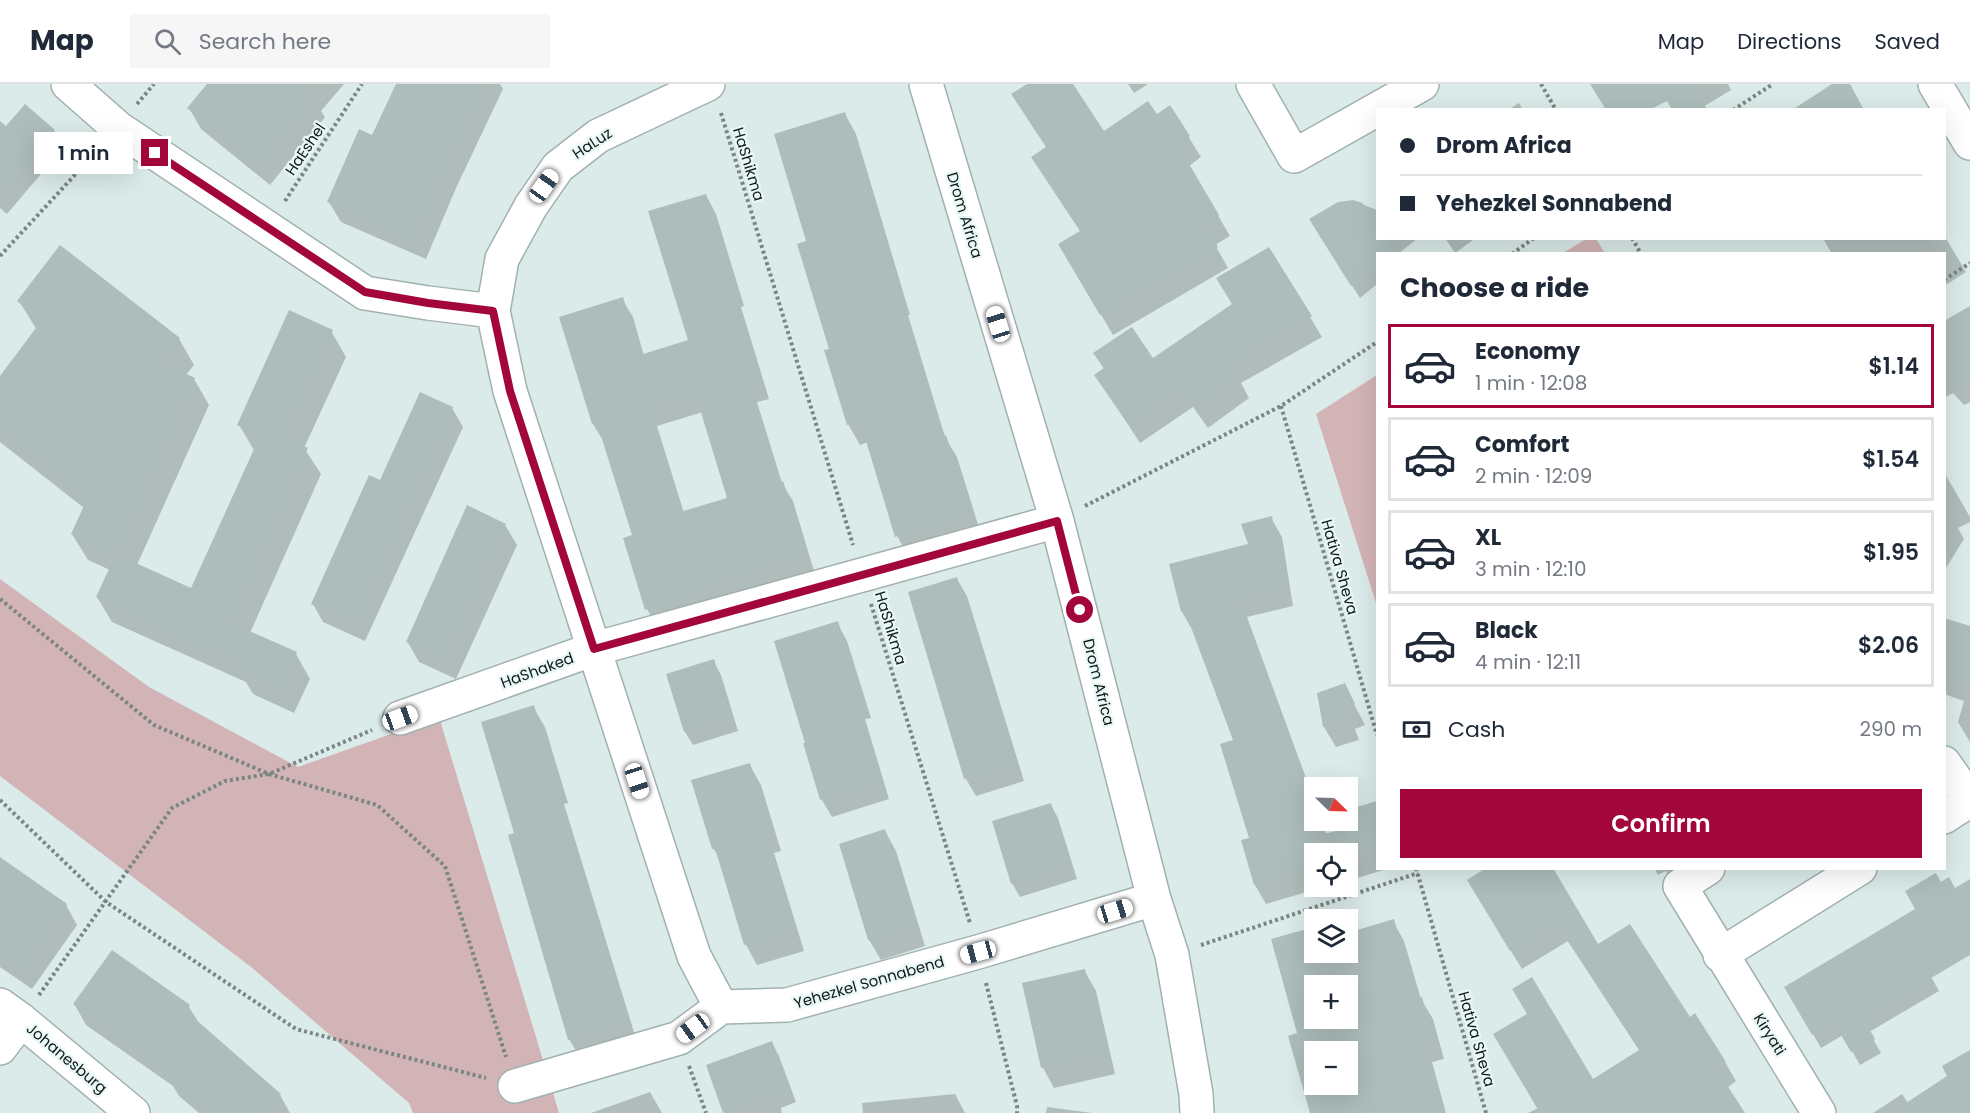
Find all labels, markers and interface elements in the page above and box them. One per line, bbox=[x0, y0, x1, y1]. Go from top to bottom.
search box bbox=[130, 14, 550, 68]
text: Map bbox=[30, 21, 94, 60]
icon: search bbox=[151, 25, 184, 58]
text: Search here bbox=[199, 26, 331, 57]
text: Map bbox=[1658, 27, 1704, 56]
text: Directions bbox=[1737, 27, 1841, 56]
text: Saved bbox=[1874, 27, 1940, 56]
street label: HaEshel bbox=[280, 119, 330, 179]
street label: HaLuz bbox=[568, 122, 616, 164]
street label: HaShikma bbox=[728, 125, 770, 203]
text: Drom Africa bbox=[1436, 130, 1572, 161]
callout: 1 min bbox=[35, 132, 134, 174]
text: 1 min bbox=[58, 139, 109, 167]
route end bbox=[141, 139, 168, 166]
car bbox=[526, 166, 562, 206]
street label: Drom Africa bbox=[942, 169, 988, 261]
text: Yehezkel Sonnabend bbox=[1436, 188, 1672, 219]
text: Choose a ride bbox=[1400, 269, 1589, 306]
car bbox=[984, 304, 1012, 344]
text: Economy bbox=[1475, 336, 1580, 367]
icon: car bbox=[1403, 339, 1457, 393]
text: $1.14 bbox=[1868, 351, 1919, 382]
text: 1 min · 12:08 bbox=[1475, 369, 1587, 397]
text: Comfort bbox=[1475, 429, 1569, 460]
icon: car bbox=[1403, 432, 1457, 486]
text: $1.54 bbox=[1862, 444, 1919, 475]
text: 2 min · 12:09 bbox=[1475, 462, 1592, 490]
street label: Hativa Sheva bbox=[1316, 517, 1364, 617]
text: XL bbox=[1475, 522, 1501, 553]
icon: car bbox=[1403, 525, 1457, 579]
text: $1.95 bbox=[1863, 537, 1919, 568]
text: 3 min · 12:10 bbox=[1475, 555, 1586, 583]
street label: HaShikma bbox=[870, 589, 912, 667]
route start bbox=[1066, 596, 1093, 623]
text: Black bbox=[1475, 615, 1538, 646]
icon: car bbox=[1403, 618, 1457, 672]
text: $2.06 bbox=[1858, 630, 1919, 661]
street label: Drom Africa bbox=[1078, 636, 1120, 728]
street label: HaShaked bbox=[498, 647, 576, 693]
text: 4 min · 12:11 bbox=[1475, 648, 1581, 676]
car bbox=[380, 703, 420, 733]
icon: cash bbox=[1400, 713, 1433, 746]
text: Cash bbox=[1448, 714, 1505, 745]
text: 290 m bbox=[1859, 715, 1922, 743]
car bbox=[623, 761, 651, 801]
north arrow bbox=[1304, 777, 1358, 831]
map controls bbox=[1304, 777, 1358, 1095]
button: Confirm bbox=[1400, 789, 1922, 858]
button: locate bbox=[1304, 843, 1358, 897]
car bbox=[1095, 897, 1135, 925]
button: layers bbox=[1304, 909, 1358, 963]
car bbox=[958, 939, 998, 965]
street label: Yehezkel Sonnabend bbox=[791, 950, 947, 1014]
button: + bbox=[1304, 975, 1358, 1029]
street label: Hativa Sheva bbox=[1453, 989, 1501, 1089]
street label: Kiryati bbox=[1749, 1009, 1791, 1059]
car bbox=[673, 1010, 713, 1046]
street label: Johanesburg bbox=[22, 1018, 112, 1098]
button: − bbox=[1304, 1041, 1358, 1095]

